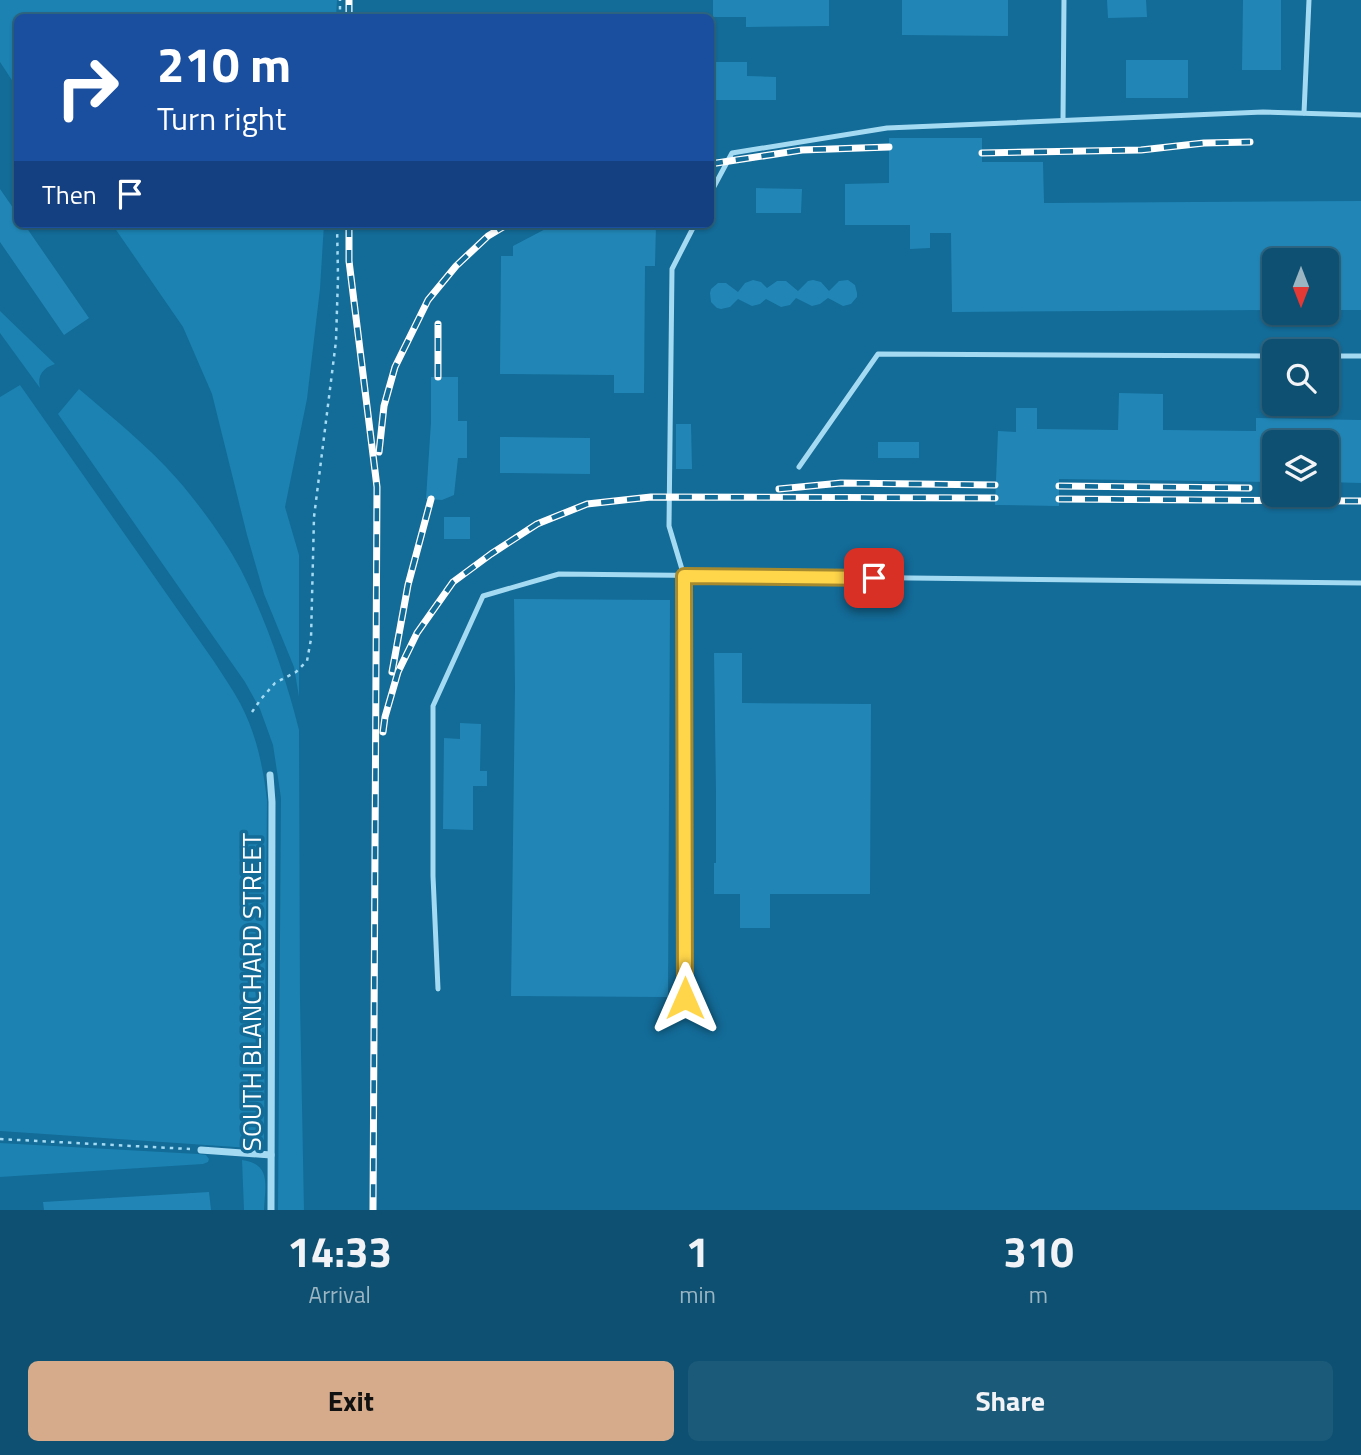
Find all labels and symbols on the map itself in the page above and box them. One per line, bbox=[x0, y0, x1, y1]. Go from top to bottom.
north arrow bbox=[1262, 248, 1339, 326]
pin bbox=[844, 548, 904, 608]
street label: SOUTH BLANCHARD STREET bbox=[232, 832, 271, 1151]
position arrow bbox=[648, 961, 722, 1035]

